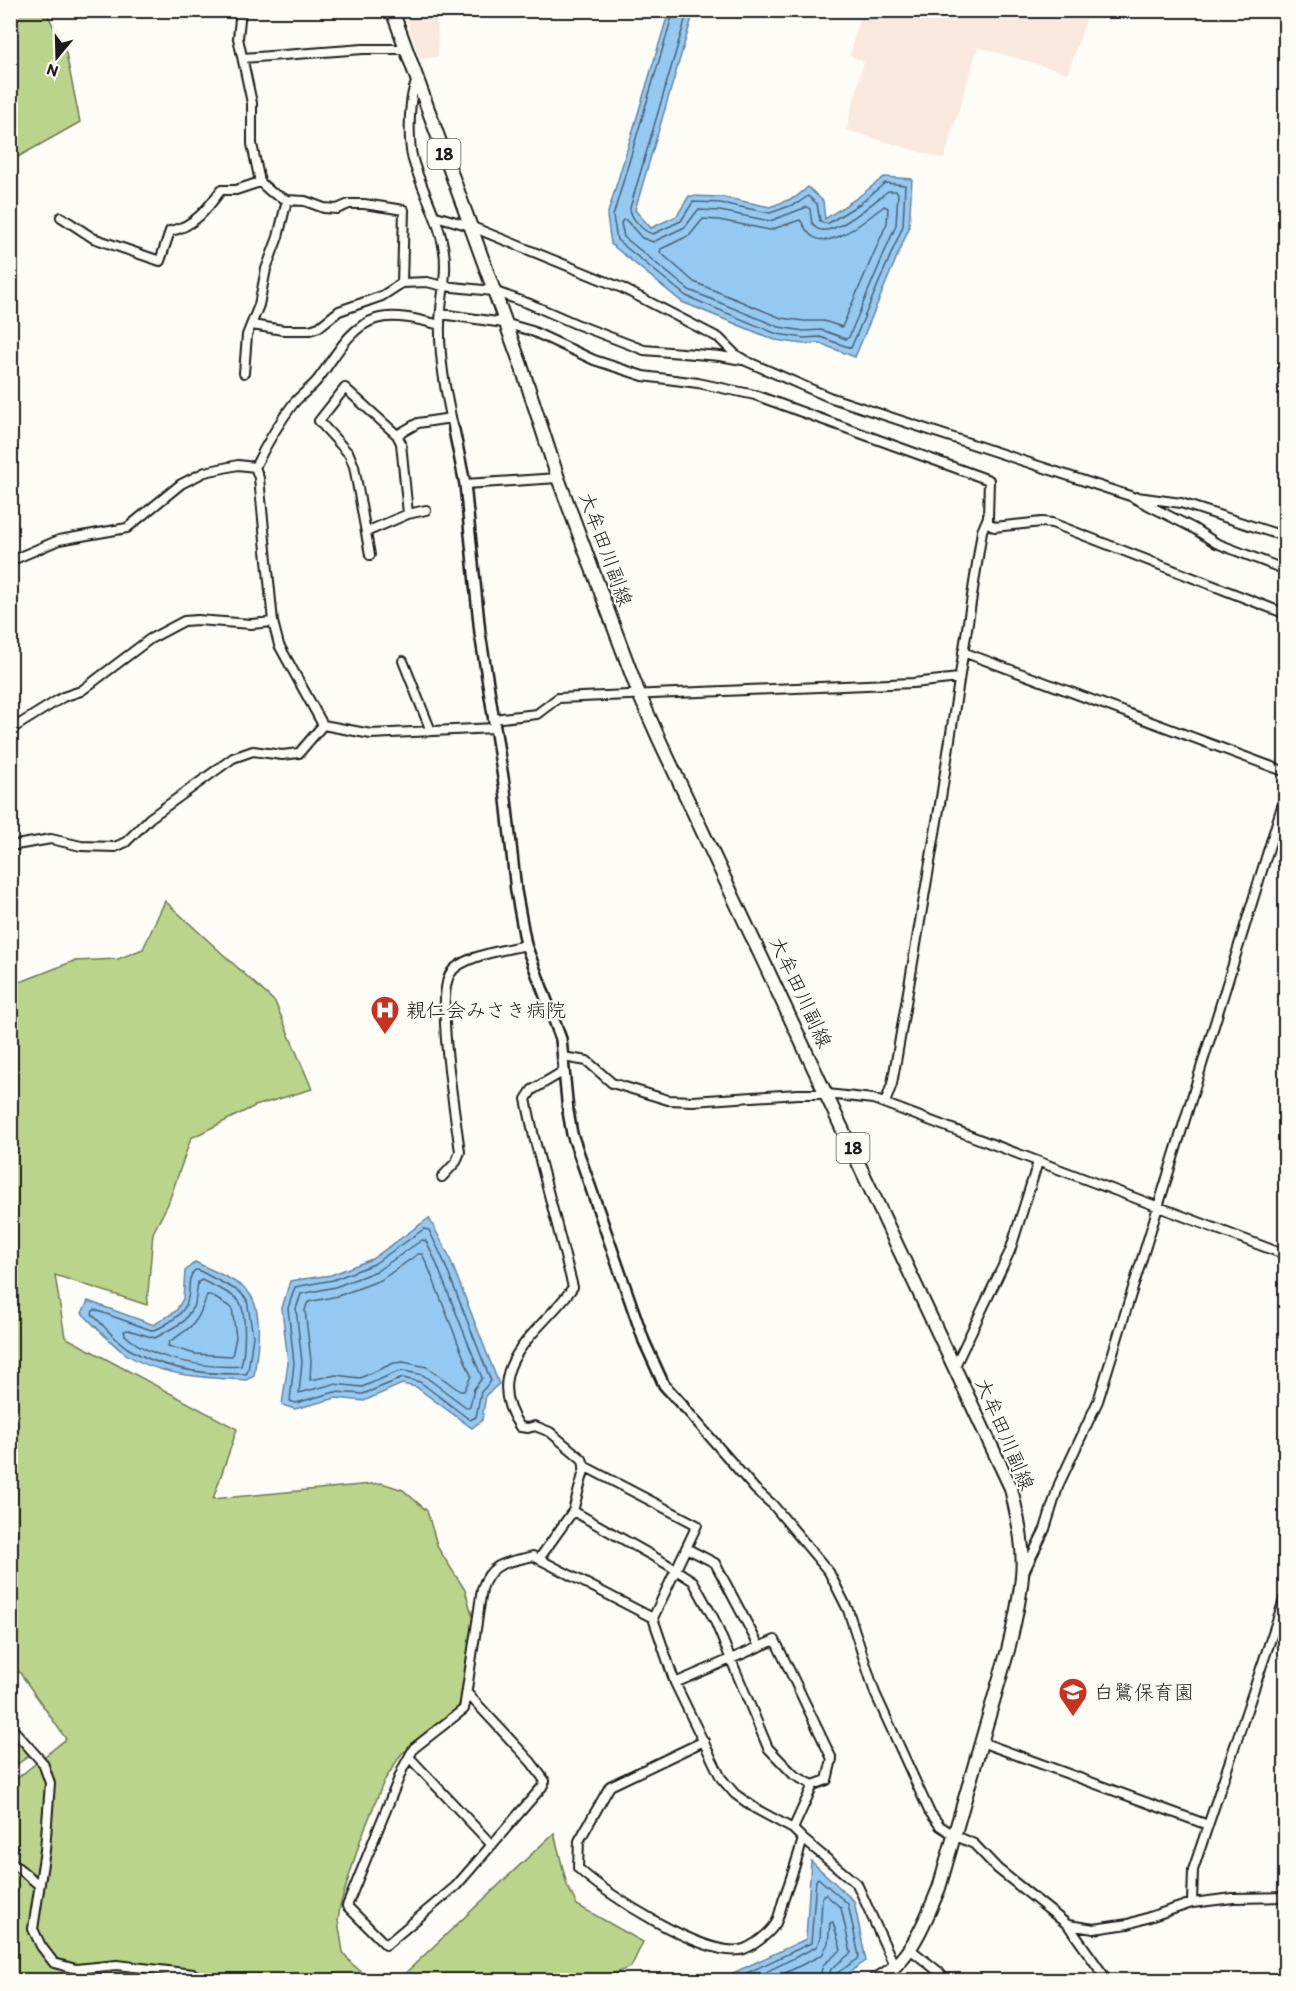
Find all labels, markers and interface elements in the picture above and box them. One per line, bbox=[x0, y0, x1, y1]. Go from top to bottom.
north arrow bbox=[27, 27, 87, 87]
text: N bbox=[44, 60, 60, 81]
road number: 18 bbox=[428, 139, 460, 169]
street label: 大牟田川副線 bbox=[574, 489, 638, 609]
street label: 大牟田川副線 bbox=[765, 933, 837, 1051]
hospital icon: 親仁会みさき病院 bbox=[369, 994, 401, 1036]
place label: 親仁会みさき病院 bbox=[406, 998, 566, 1022]
road number: 18 bbox=[836, 1133, 870, 1163]
street label: 大牟田川副線 bbox=[971, 1374, 1039, 1494]
school or university icon: 白鷺保育園 bbox=[1057, 1676, 1089, 1718]
place label: 白鷺保育園 bbox=[1094, 1680, 1194, 1704]

